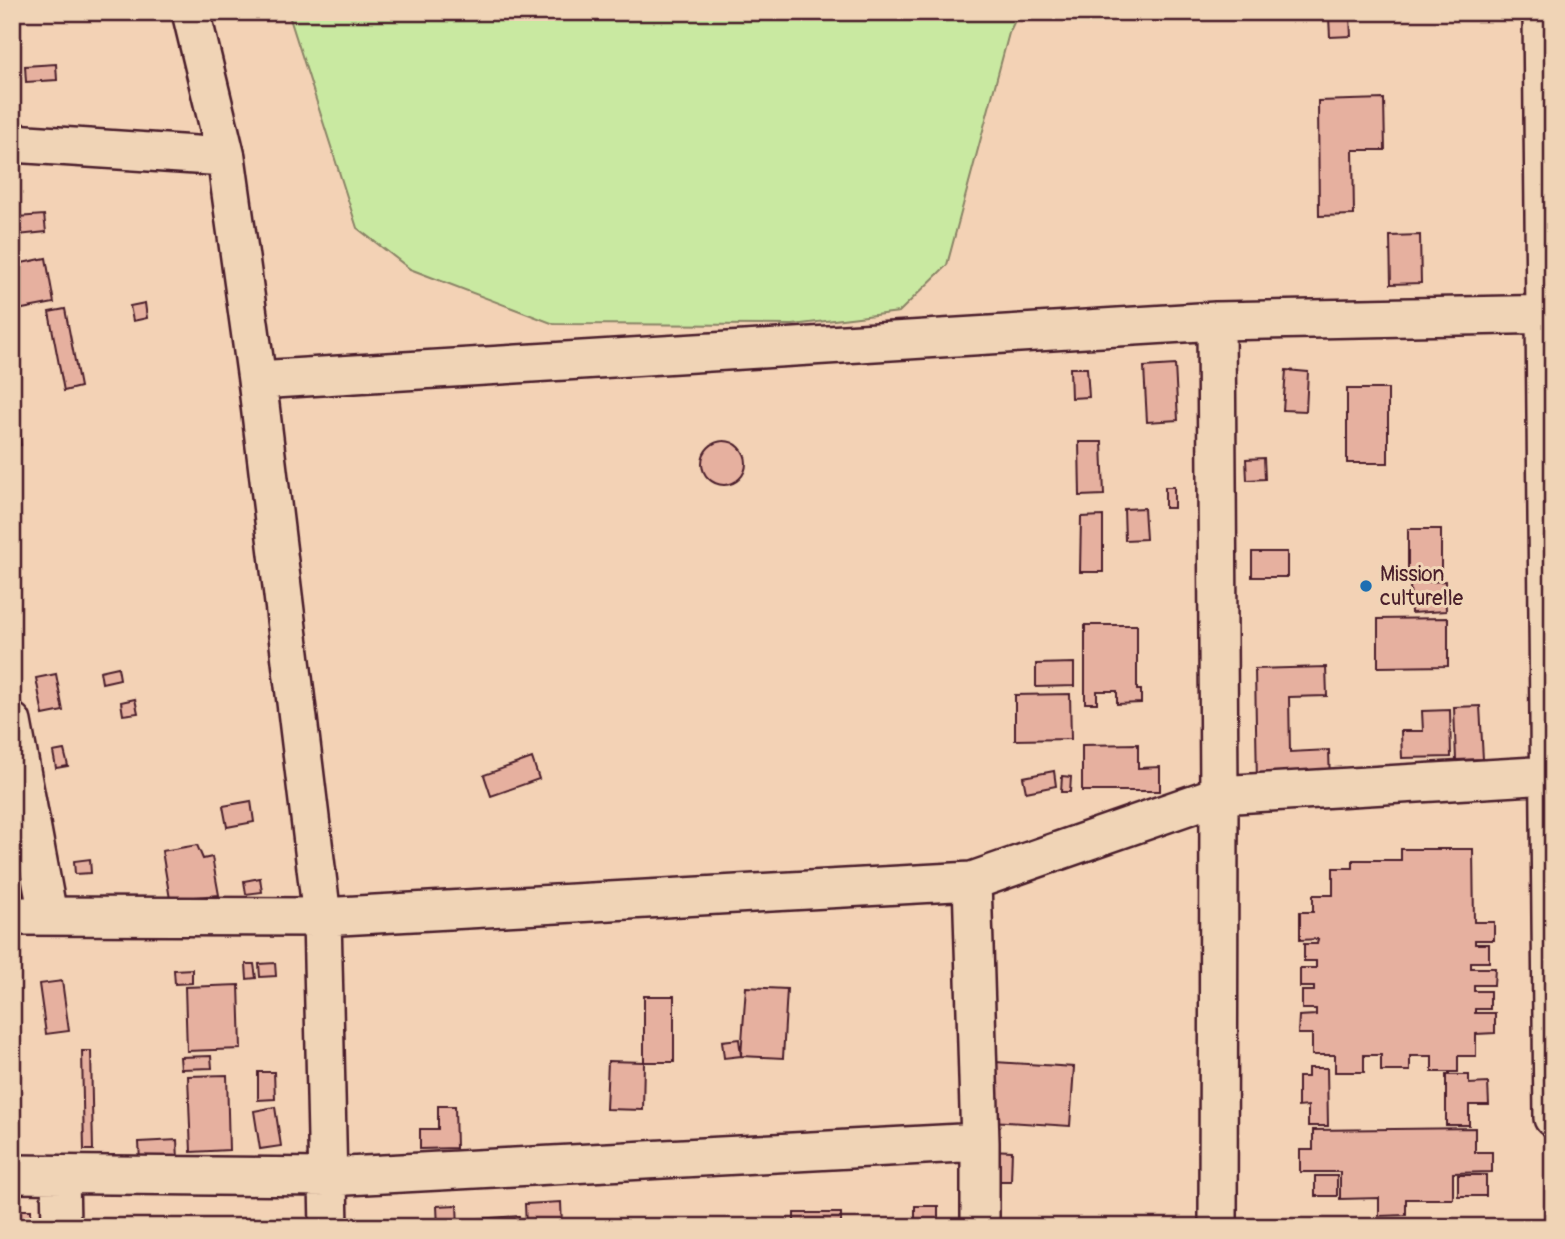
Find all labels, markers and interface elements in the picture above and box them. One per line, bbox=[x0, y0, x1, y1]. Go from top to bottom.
place label: Mission culturelle bbox=[1380, 561, 1464, 612]
marker: Mission culturelle bbox=[1358, 578, 1374, 594]

